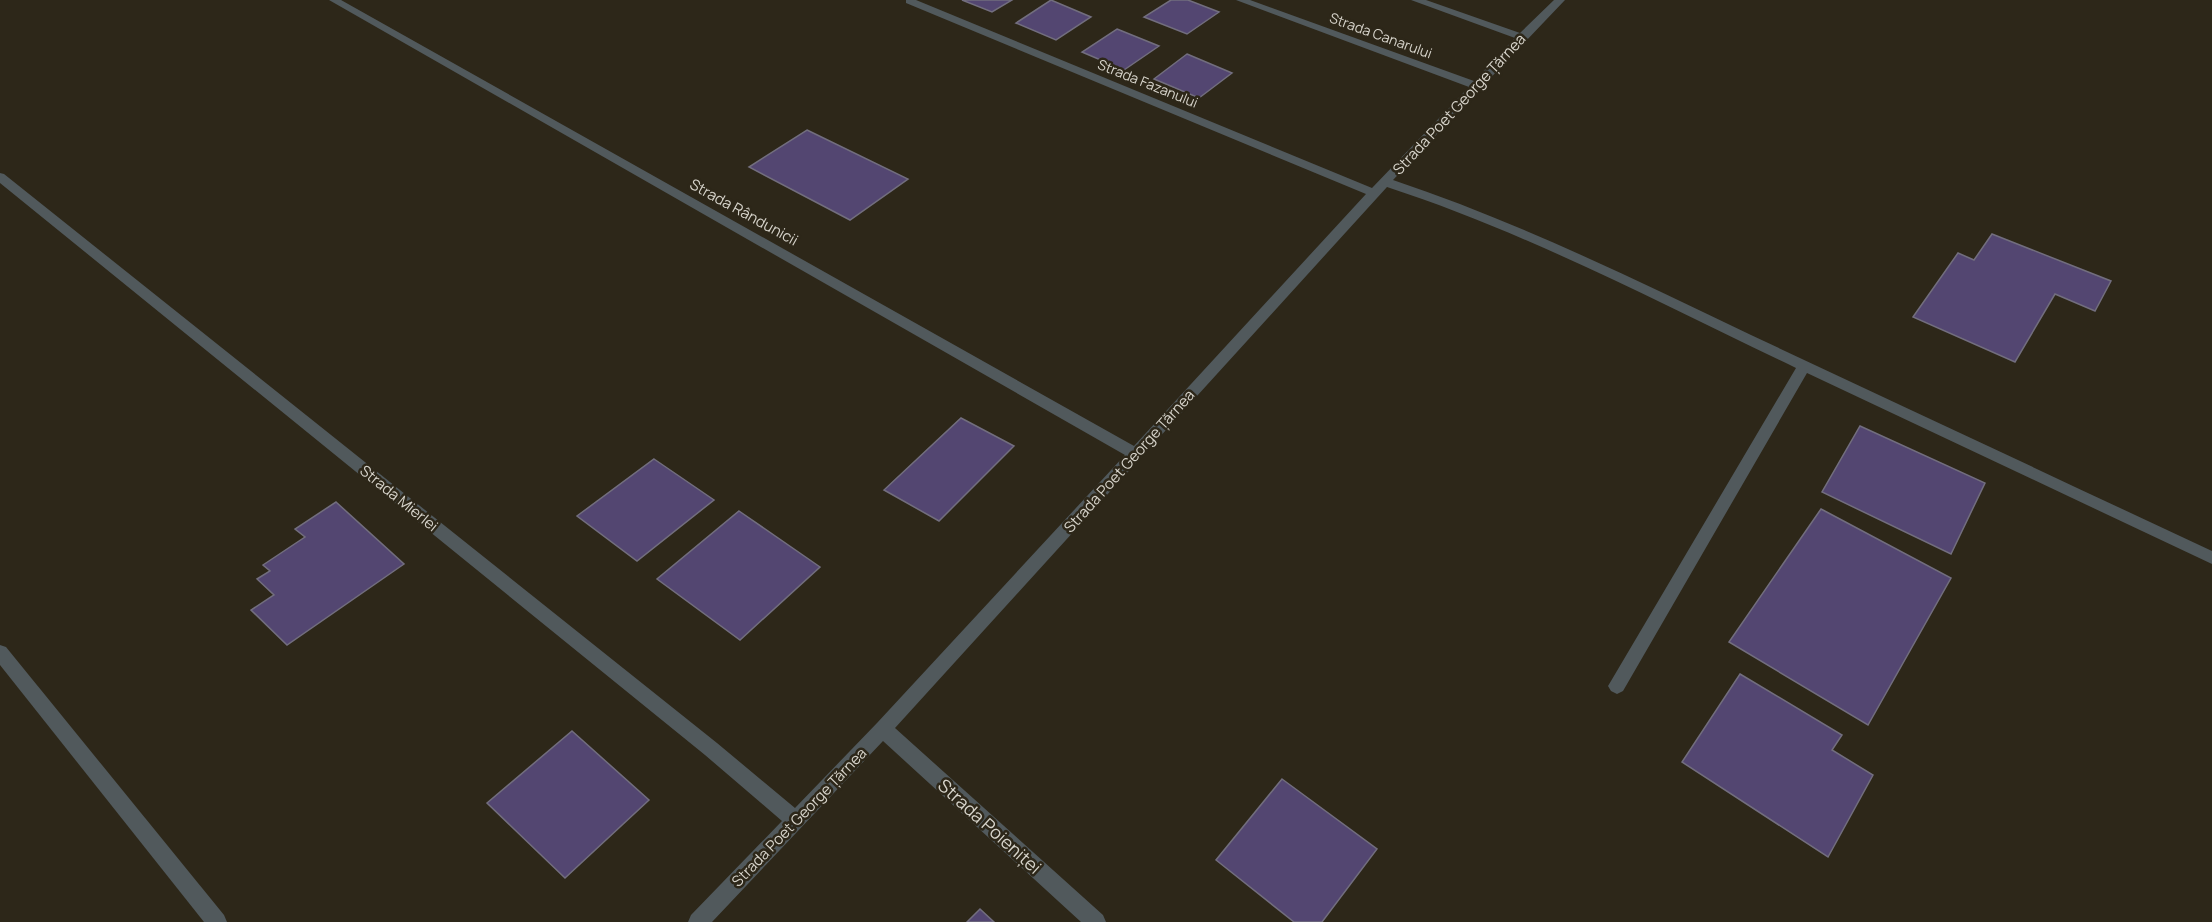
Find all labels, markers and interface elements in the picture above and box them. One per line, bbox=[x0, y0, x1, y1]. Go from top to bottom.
street label: Strada Canarului bbox=[1327, 8, 1435, 62]
street label: Strada Poet George Țărnea bbox=[1388, 29, 1530, 179]
street label: Strada Fazanului bbox=[1095, 54, 1201, 112]
street label: Strada Rândunicii bbox=[686, 174, 802, 250]
street label: Strada Poet George Țărnea bbox=[1059, 385, 1199, 537]
street label: Strada Mierlei bbox=[355, 460, 443, 536]
street label: Strada Poet George Țărnea bbox=[727, 743, 871, 891]
street label: Strada Poieniței bbox=[933, 773, 1047, 879]

